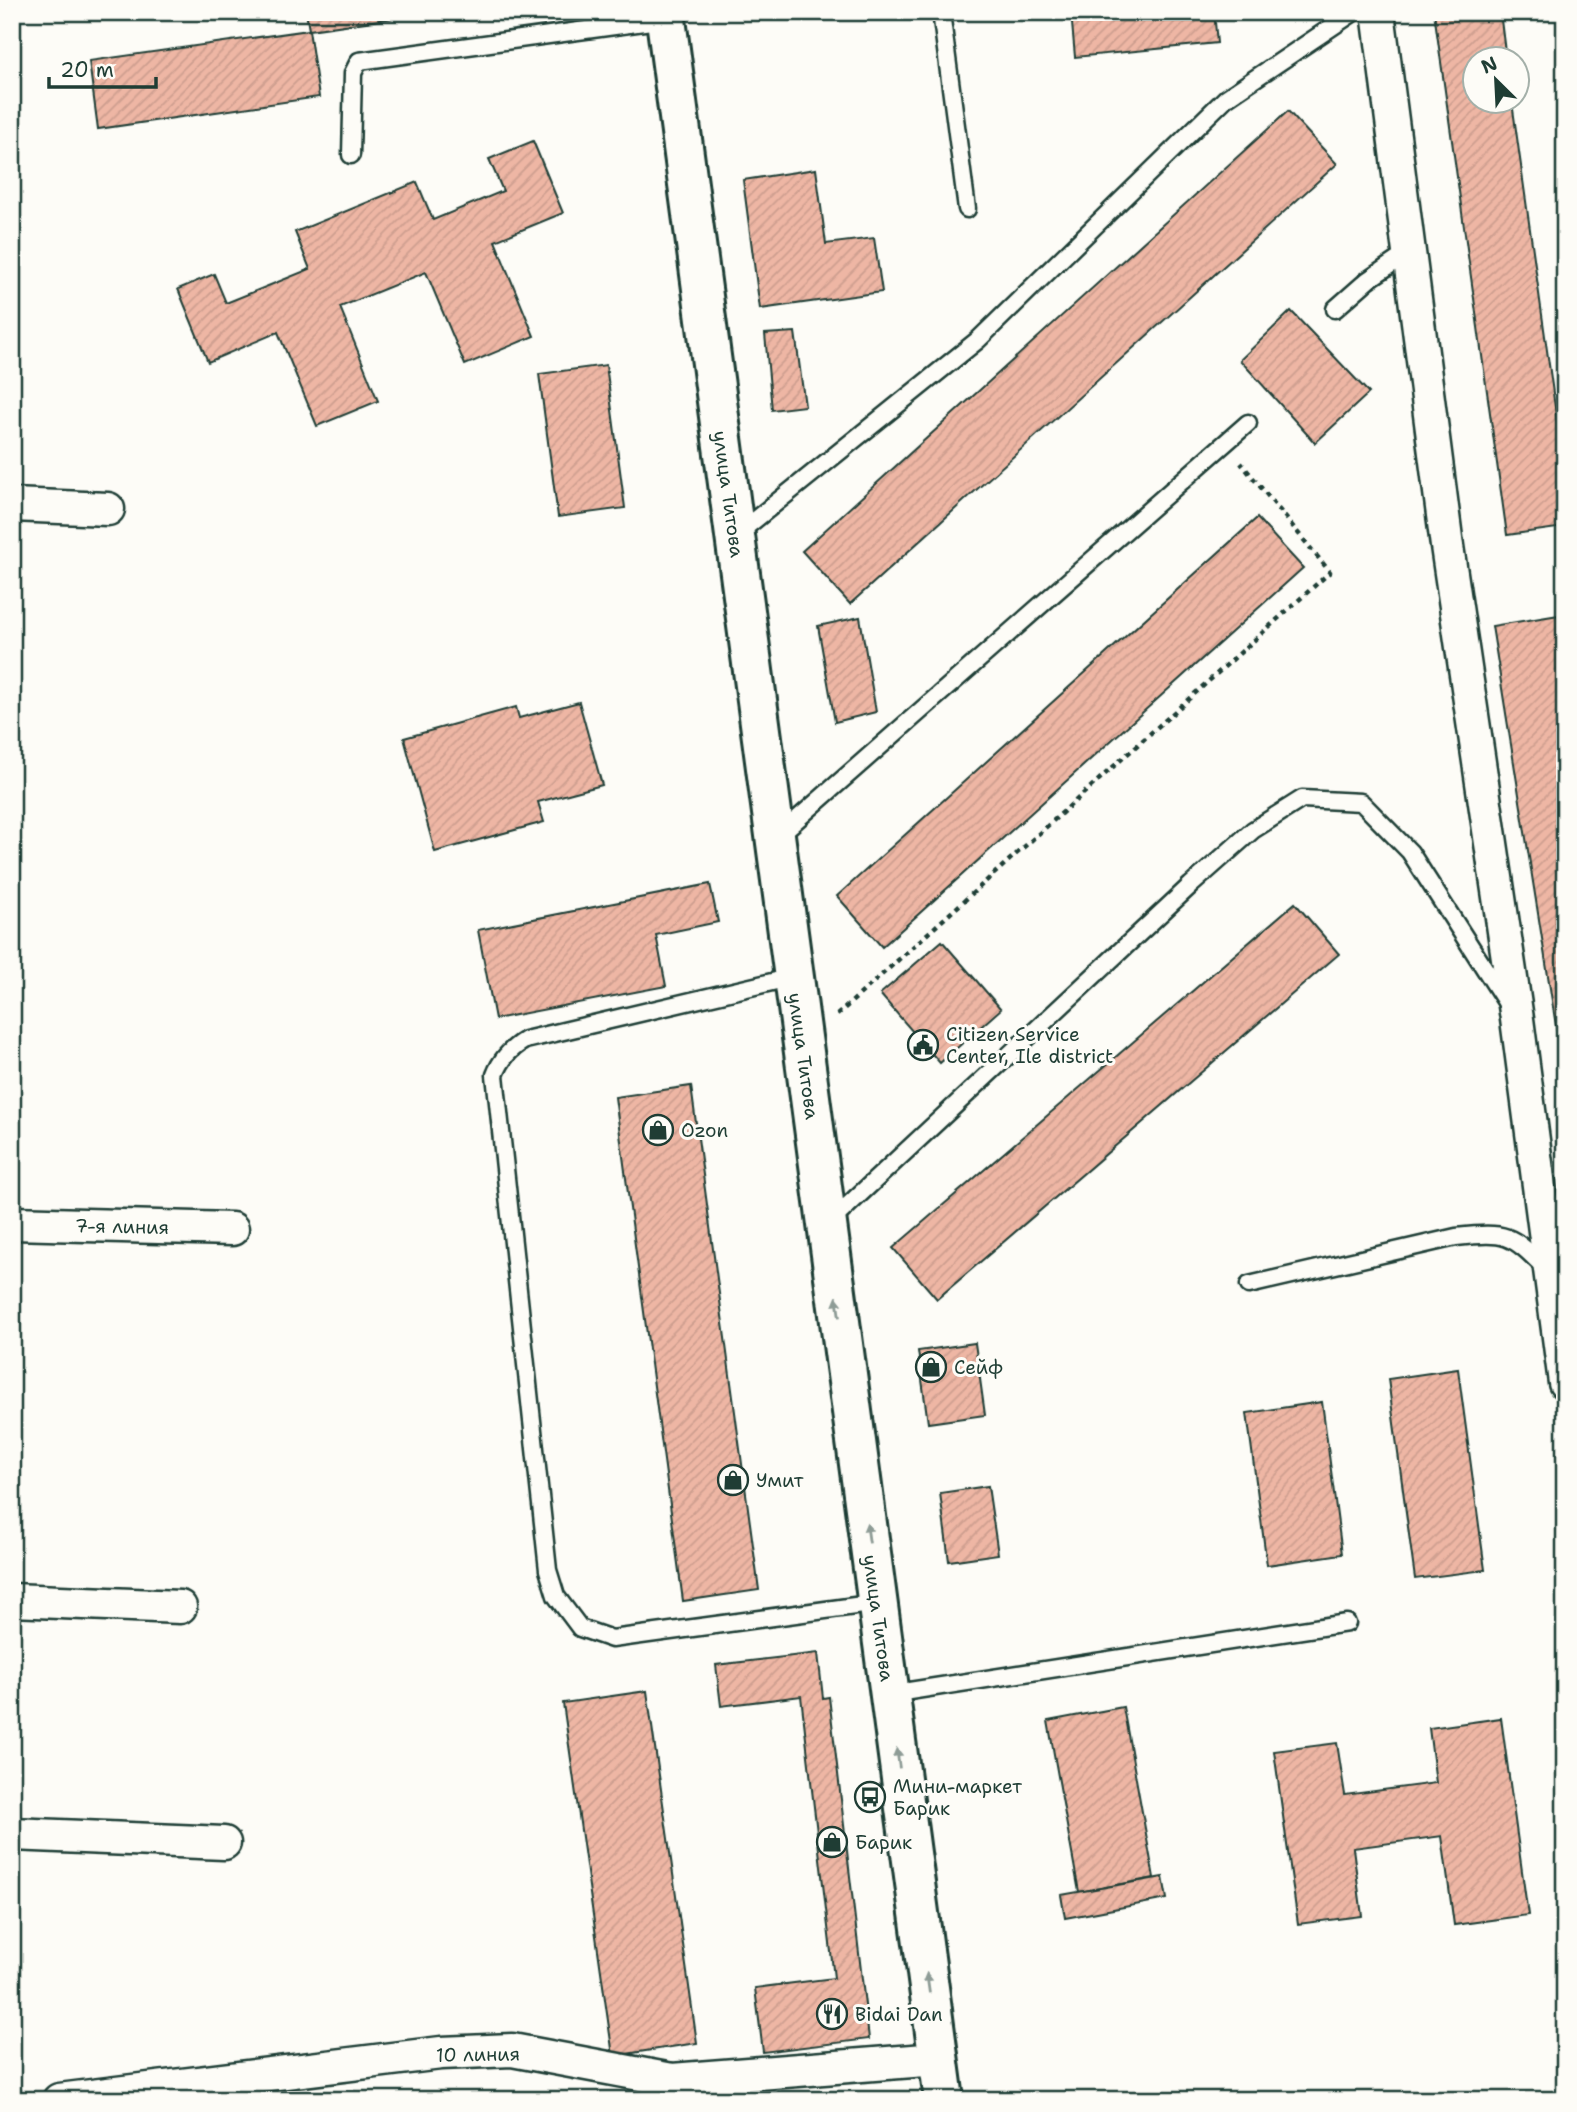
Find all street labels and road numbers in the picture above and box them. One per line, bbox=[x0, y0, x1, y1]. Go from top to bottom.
street label: улица Титова bbox=[707, 429, 750, 559]
street label: улица Титова bbox=[782, 991, 825, 1121]
street label: 7-я линия bbox=[75, 1213, 169, 1240]
street label: улица Титова bbox=[857, 1553, 900, 1683]
street label: 10 линия bbox=[436, 2041, 520, 2068]

